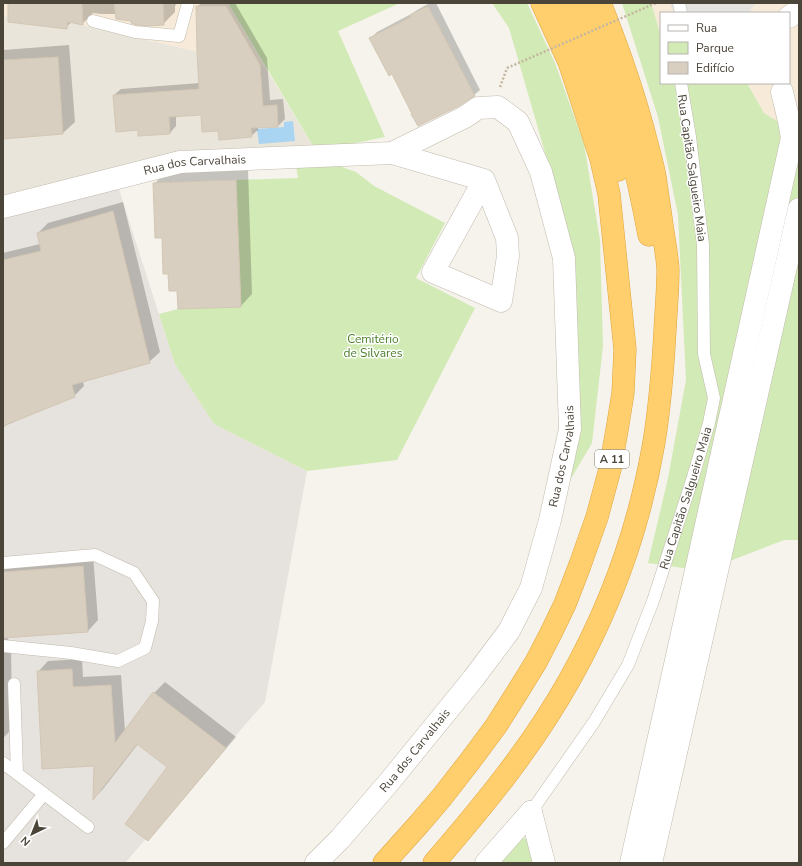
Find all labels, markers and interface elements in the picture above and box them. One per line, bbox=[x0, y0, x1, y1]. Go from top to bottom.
legend bbox=[660, 12, 790, 84]
text: Rua bbox=[696, 20, 717, 36]
text: Parque bbox=[696, 40, 734, 56]
text: Edifício bbox=[696, 60, 735, 76]
street label: Rua Capitão Salgueiro Maia bbox=[674, 93, 710, 243]
street label: Rua dos Carvalhais bbox=[142, 151, 247, 179]
park label: Cemitério de Silvares bbox=[344, 331, 403, 361]
street label: Rua dos Carvalhais bbox=[545, 405, 578, 509]
street label: Rua Capitão Salgueiro Maia bbox=[656, 425, 715, 571]
road number: A 11 bbox=[595, 450, 629, 468]
street label: Rua dos Carvalhais bbox=[376, 705, 454, 796]
north arrow bbox=[12, 814, 52, 854]
text: N bbox=[17, 833, 34, 849]

